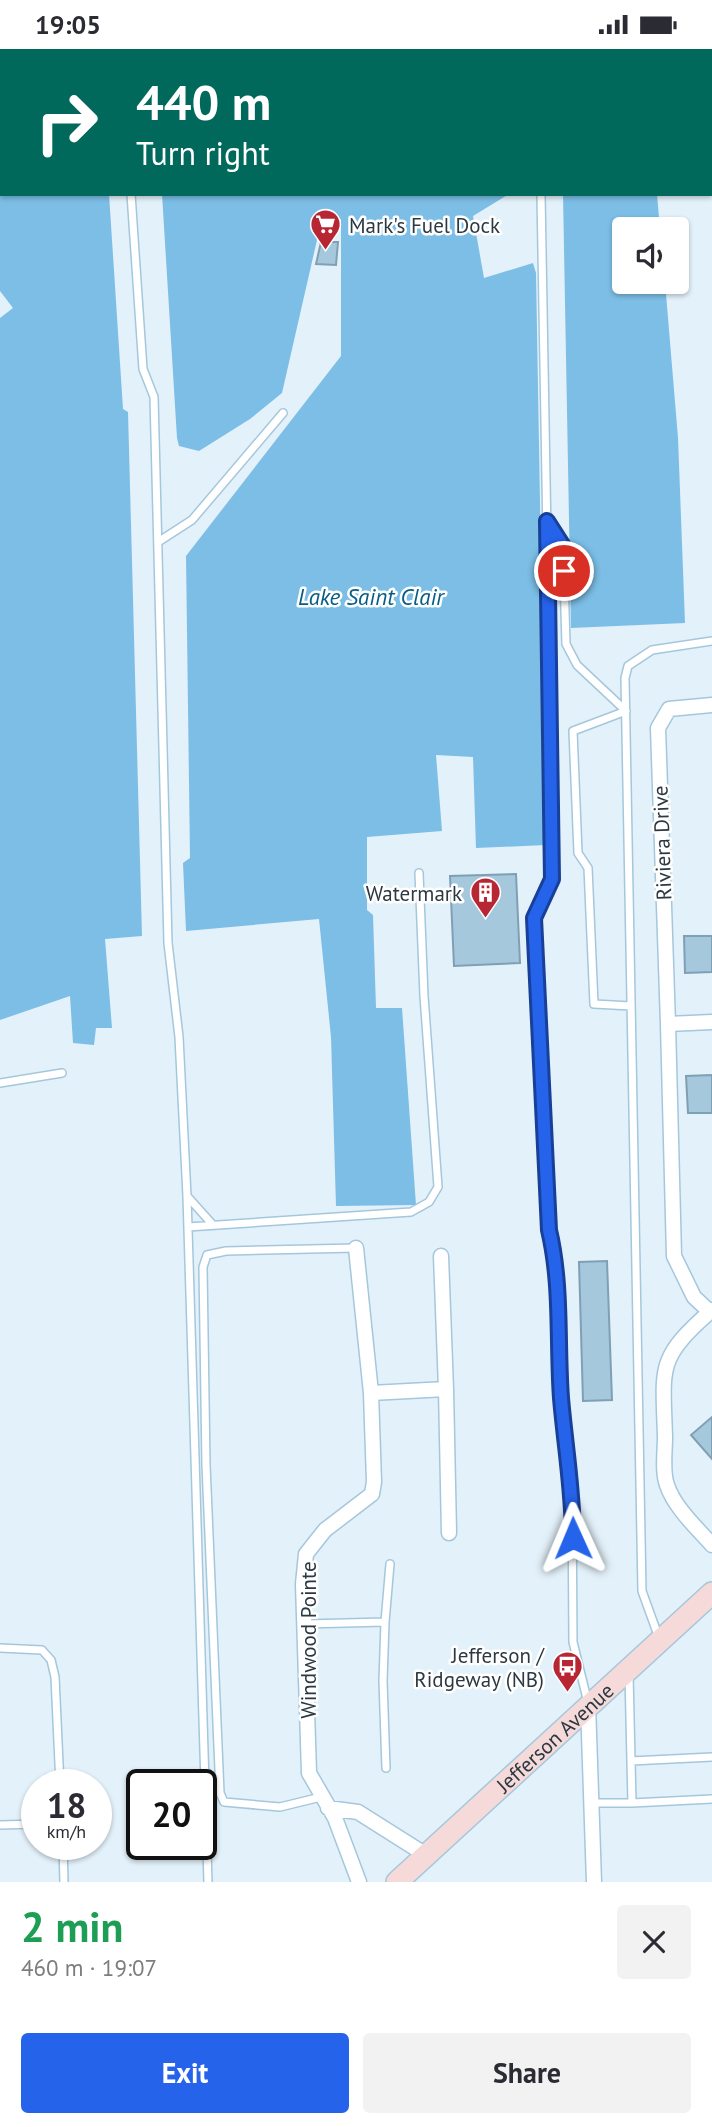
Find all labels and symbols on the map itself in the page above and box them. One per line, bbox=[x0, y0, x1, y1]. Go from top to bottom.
supermarket icon: Mark's Fuel Dock bbox=[309, 208, 343, 252]
place label: Mark's Fuel Dock bbox=[349, 212, 500, 239]
pin bbox=[534, 541, 594, 601]
water label: Lake Saint Clair bbox=[298, 582, 445, 611]
street label: Riviera Drive bbox=[647, 785, 677, 901]
building icon: Watermark bbox=[468, 876, 502, 920]
place label: Watermark bbox=[366, 880, 462, 907]
position arrow bbox=[536, 1501, 610, 1575]
street label: Windwood Pointe bbox=[295, 1561, 322, 1719]
place label: Jefferson / Ridgeway (NB) bbox=[414, 1642, 546, 1693]
bus stop icon: Jefferson / Ridgeway (NB) bbox=[550, 1650, 584, 1694]
street label: Jefferson Avenue bbox=[490, 1677, 619, 1799]
speed limit sign: 20 bbox=[126, 1769, 217, 1860]

